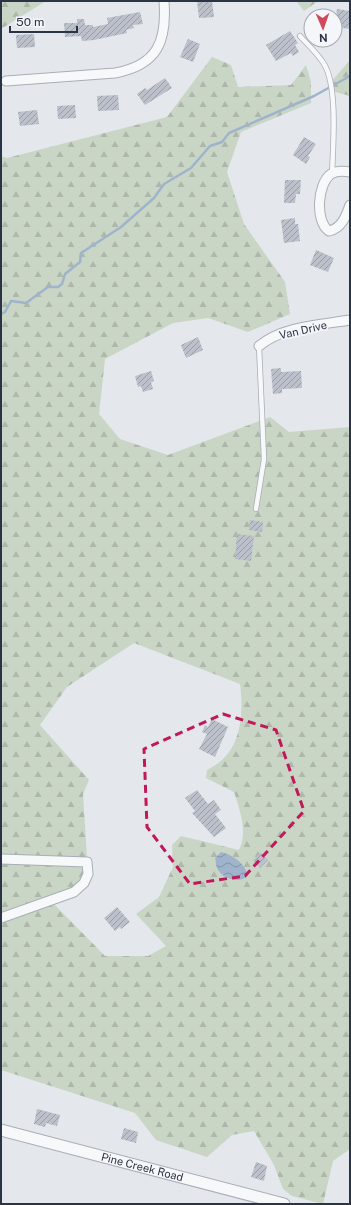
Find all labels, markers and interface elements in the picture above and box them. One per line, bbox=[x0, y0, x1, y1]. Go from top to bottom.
scale bar bbox=[10, 8, 77, 34]
north arrow bbox=[303, 8, 343, 48]
text: 50 m bbox=[16, 15, 44, 29]
text: N bbox=[319, 32, 328, 44]
street label: Van Drive bbox=[278, 319, 328, 341]
street label: Pine Creek Road bbox=[100, 1150, 185, 1183]

